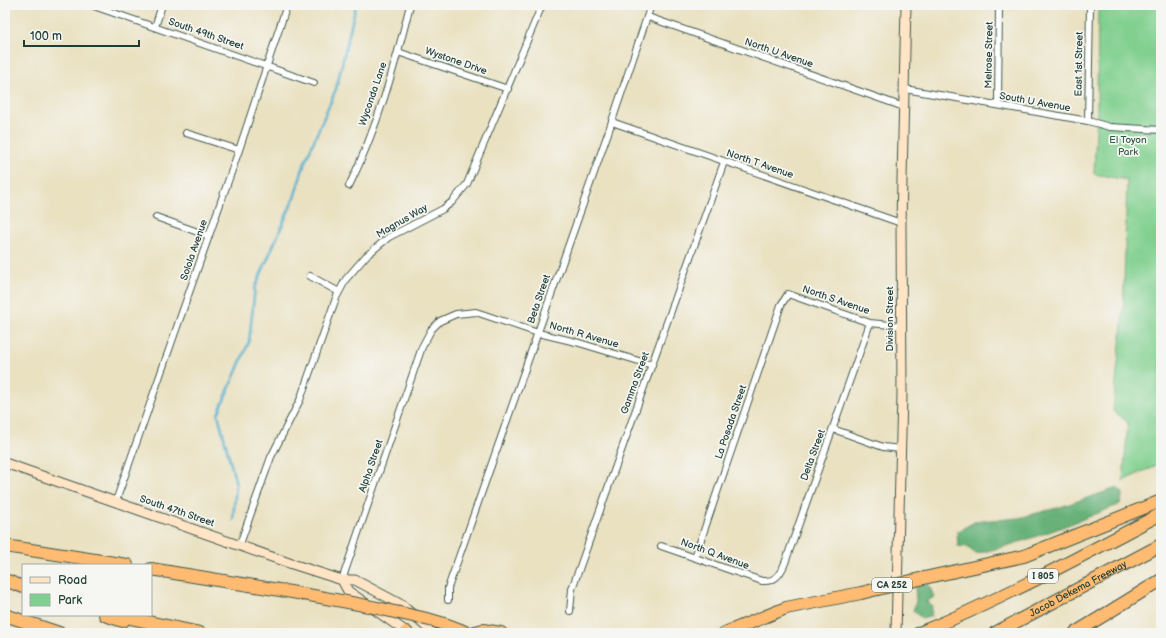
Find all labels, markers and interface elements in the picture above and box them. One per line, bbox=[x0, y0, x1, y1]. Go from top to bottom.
street label: South 49th Street bbox=[167, 15, 245, 53]
scale bar bbox=[24, 22, 139, 48]
street label: Melrose Street bbox=[982, 22, 996, 88]
text: 100 m bbox=[30, 29, 62, 44]
street label: East 1st Street bbox=[1072, 31, 1086, 97]
street label: North U Avenue bbox=[743, 36, 815, 70]
street label: Wystone Drive bbox=[423, 45, 489, 77]
street label: Wyconda Lane bbox=[356, 60, 390, 127]
street label: South U Avenue bbox=[998, 90, 1072, 114]
park label: El Toyon Park bbox=[1109, 134, 1147, 158]
street label: North T Avenue bbox=[725, 147, 795, 181]
street label: Magnus Way bbox=[374, 201, 430, 240]
street label: Solola Avenue bbox=[178, 218, 210, 282]
street label: Beta Street bbox=[525, 273, 553, 325]
street label: North S Avenue bbox=[801, 283, 871, 317]
street label: Division Street bbox=[884, 287, 896, 352]
street label: North R Avenue bbox=[548, 319, 620, 351]
street label: Gamma Street bbox=[618, 350, 652, 416]
street label: La Posada Street bbox=[713, 383, 749, 461]
street label: Delta Street bbox=[798, 428, 828, 482]
street label: Alpha Street bbox=[356, 438, 386, 494]
street label: South 47th Street bbox=[138, 493, 216, 529]
street label: North Q Avenue bbox=[679, 536, 751, 572]
street label: Jacob Dekema Freeway bbox=[1027, 558, 1129, 620]
legend bbox=[22, 564, 152, 616]
road number: I 805 bbox=[1028, 569, 1058, 583]
text: Road bbox=[58, 573, 87, 588]
road number: CA 252 bbox=[872, 578, 912, 592]
text: Park bbox=[58, 593, 82, 608]

